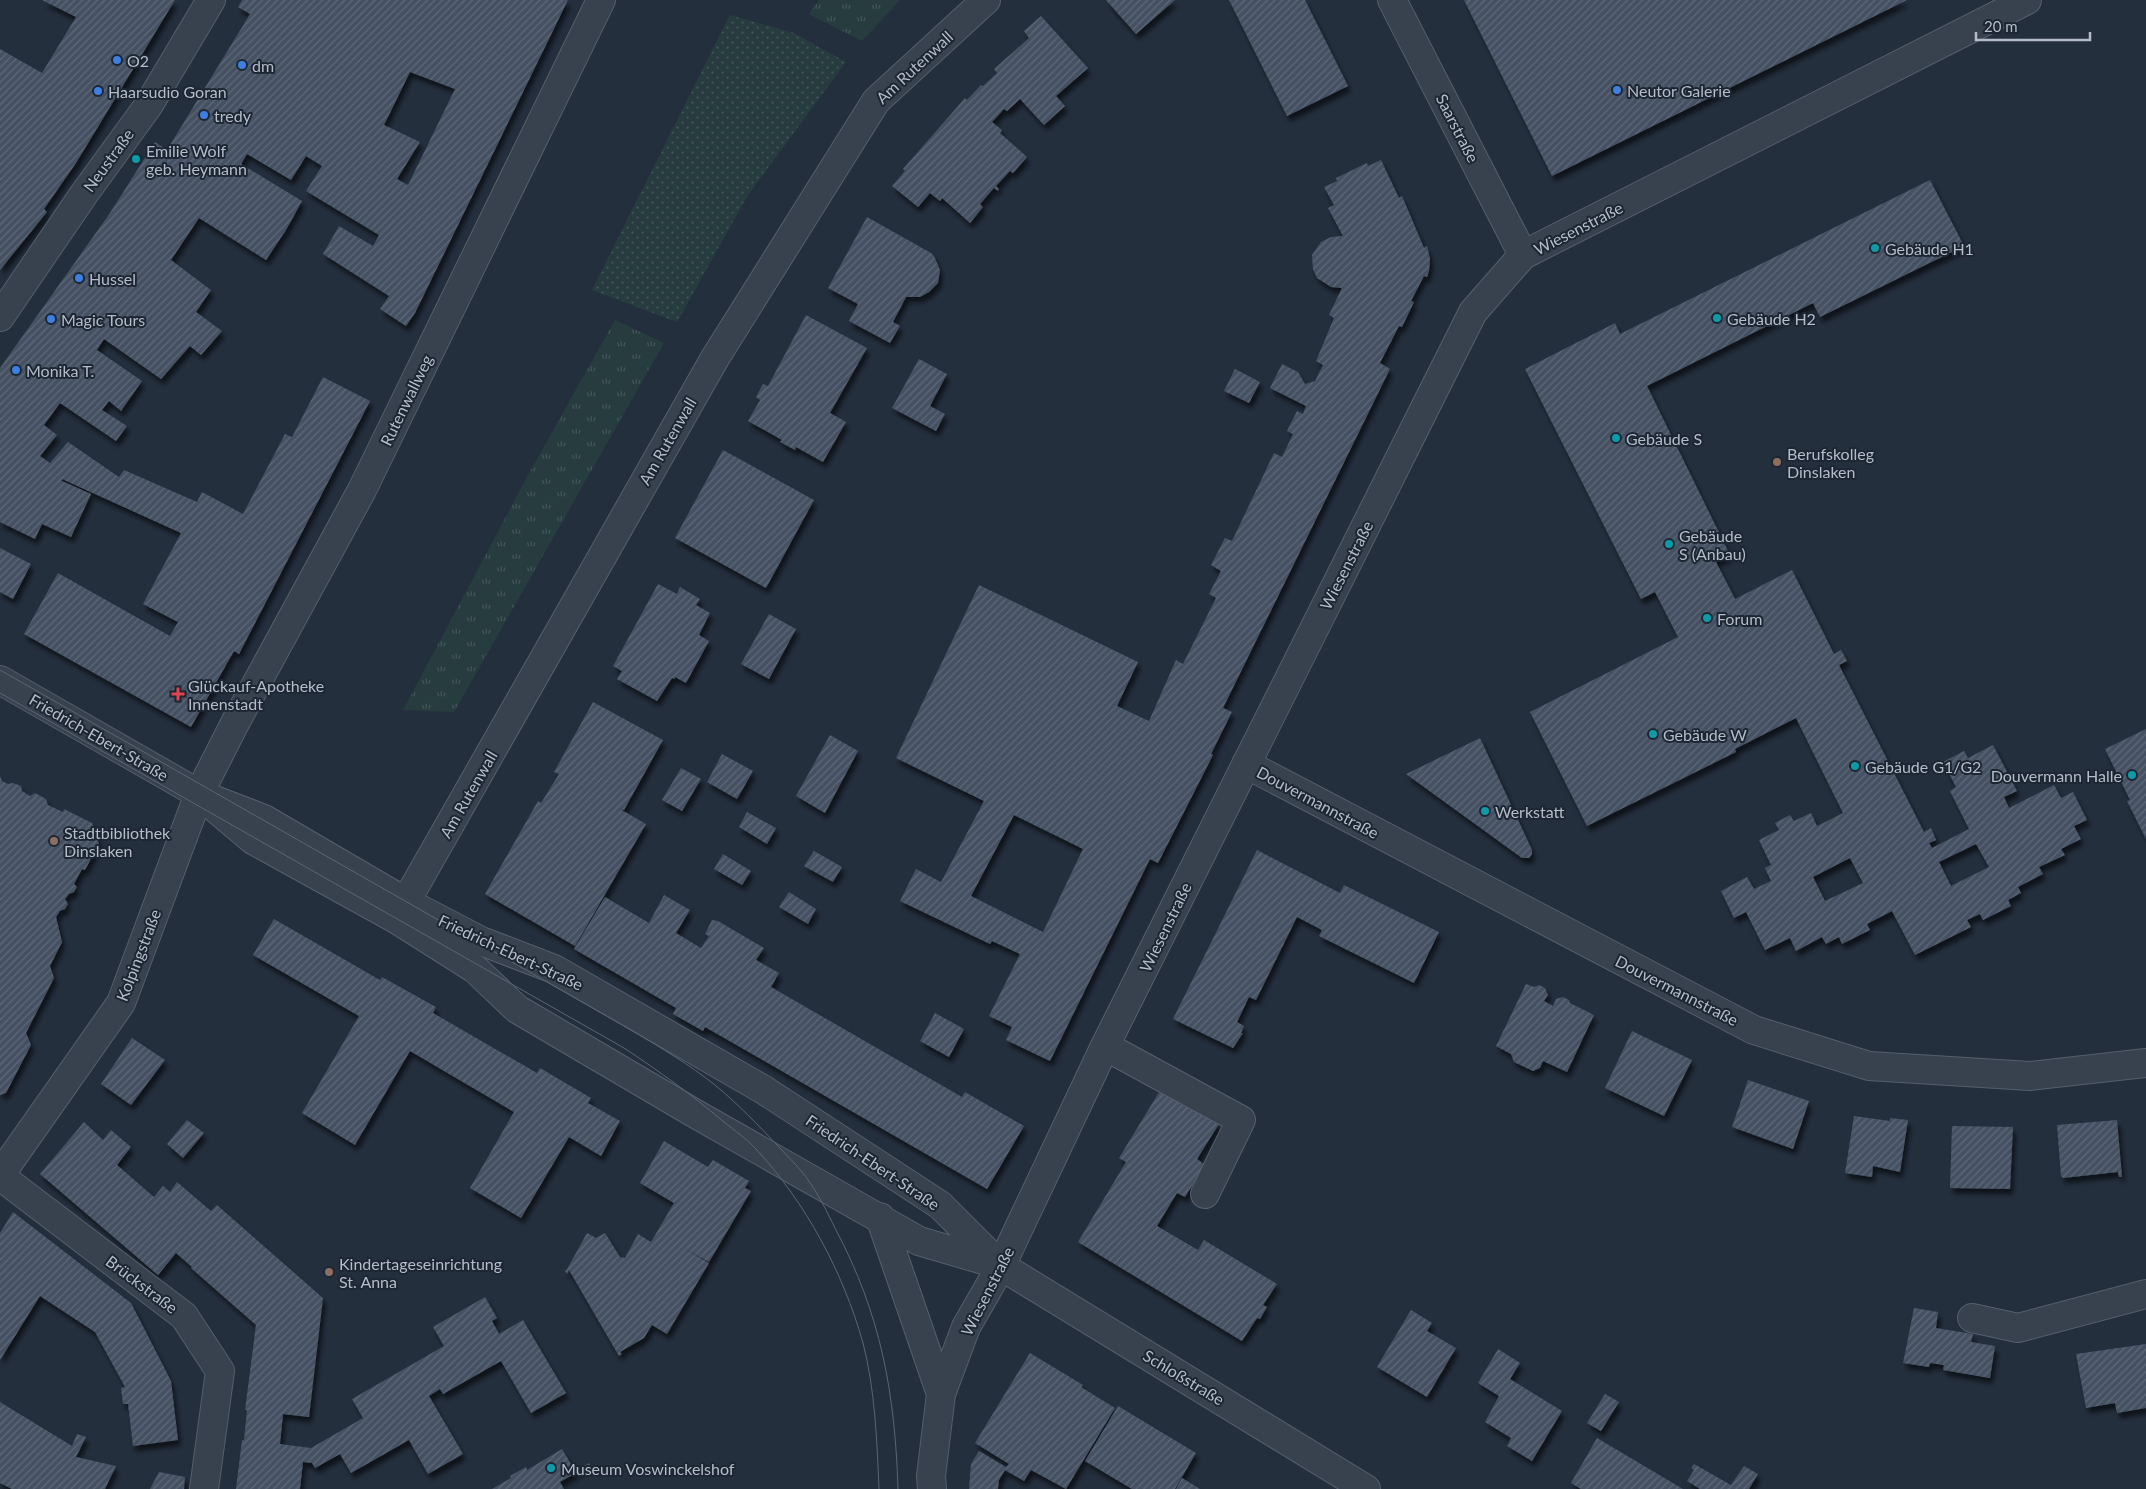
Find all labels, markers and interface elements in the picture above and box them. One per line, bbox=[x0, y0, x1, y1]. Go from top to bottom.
scale bar bbox=[1976, 10, 2090, 42]
text: 20 m bbox=[1984, 17, 2018, 35]
street label: Am Rutenwall bbox=[872, 27, 956, 107]
place label: O2 bbox=[127, 51, 149, 70]
marker: O2 bbox=[111, 54, 123, 66]
place label: dm bbox=[252, 56, 274, 75]
marker: dm bbox=[236, 59, 248, 71]
place label: Neutor Galerie bbox=[1627, 81, 1731, 100]
place label: Haarsudio Goran bbox=[108, 82, 227, 101]
marker: Neutor Galerie bbox=[1611, 84, 1623, 96]
marker: Haarsudio Goran bbox=[92, 85, 104, 97]
street label: Saarstraße bbox=[1433, 91, 1483, 165]
place label: tredy bbox=[214, 106, 252, 125]
marker: tredy bbox=[198, 109, 210, 121]
street label: Neustraße bbox=[79, 125, 137, 195]
place label: Emilie Wolf geb. Heymann bbox=[146, 141, 247, 178]
marker: Emilie Wolf geb. Heymann bbox=[130, 153, 142, 165]
street label: Wiesenstraße bbox=[1530, 197, 1626, 259]
place label: Gebäude H1 bbox=[1885, 239, 1974, 258]
marker: Gebäude H1 bbox=[1869, 242, 1881, 254]
place label: Hussel bbox=[89, 269, 136, 288]
marker: Hussel bbox=[73, 272, 85, 284]
place label: Gebäude H2 bbox=[1727, 309, 1816, 328]
place label: Magic Tours bbox=[61, 310, 145, 329]
marker: Gebäude H2 bbox=[1711, 312, 1723, 324]
marker: Magic Tours bbox=[45, 313, 57, 325]
street label: Rutenwallweg bbox=[376, 351, 436, 449]
place label: Monika T. bbox=[26, 361, 94, 380]
marker: Monika T. bbox=[10, 364, 22, 376]
street label: Am Rutenwall bbox=[634, 394, 700, 488]
place label: Gebäude S bbox=[1626, 429, 1702, 448]
marker: Gebäude S bbox=[1610, 432, 1622, 444]
place label: Berufskolleg Dinslaken bbox=[1787, 444, 1874, 481]
marker: Berufskolleg Dinslaken bbox=[1771, 456, 1783, 468]
street label: Wiesenstraße bbox=[1315, 517, 1377, 613]
place label: Gebäude S (Anbau) bbox=[1679, 526, 1746, 563]
marker: Gebäude S (Anbau) bbox=[1663, 538, 1675, 550]
place label: Forum bbox=[1717, 609, 1762, 628]
marker: Forum bbox=[1701, 612, 1713, 624]
place label: Glückauf-Apotheke Innenstadt bbox=[188, 676, 324, 713]
marker: Glückauf-Apotheke Innenstadt bbox=[172, 688, 184, 700]
street label: Friedrich-Ebert-Straße bbox=[26, 689, 172, 785]
place label: Gebäude W bbox=[1663, 725, 1747, 744]
marker: Gebäude W bbox=[1647, 728, 1659, 740]
street label: Am Rutenwall bbox=[435, 747, 501, 841]
place label: Gebäude G1/G2 bbox=[1865, 757, 1981, 776]
marker: Gebäude G1/G2 bbox=[1849, 760, 1861, 772]
street label: Douvermannstraße bbox=[1254, 762, 1382, 842]
place label: Douvermann Halle bbox=[1991, 766, 2122, 785]
marker: Douvermann Halle bbox=[2126, 769, 2138, 781]
place label: Werkstatt bbox=[1495, 802, 1565, 821]
marker: Werkstatt bbox=[1479, 805, 1491, 817]
place label: Stadtbibliothek Dinslaken bbox=[64, 823, 171, 860]
marker: Stadtbibliothek Dinslaken bbox=[48, 835, 60, 847]
street label: Wiesenstraße bbox=[1135, 879, 1195, 975]
street label: Kolpingstraße bbox=[112, 906, 164, 1004]
street label: Friedrich-Ebert-Straße bbox=[436, 910, 586, 994]
street label: Douvermannstraße bbox=[1612, 951, 1742, 1029]
street label: Friedrich-Ebert-Straße bbox=[803, 1110, 943, 1214]
street label: Wiesenstraße bbox=[956, 1243, 1018, 1339]
street label: Brückstraße bbox=[102, 1251, 182, 1317]
place label: Kindertageseinrichtung St. Anna bbox=[339, 1254, 502, 1291]
marker: Kindertageseinrichtung St. Anna bbox=[323, 1266, 335, 1278]
street label: Schloßstraße bbox=[1140, 1345, 1228, 1409]
place label: Museum Voswinckelshof bbox=[561, 1459, 735, 1478]
marker: Museum Voswinckelshof bbox=[545, 1462, 557, 1474]

